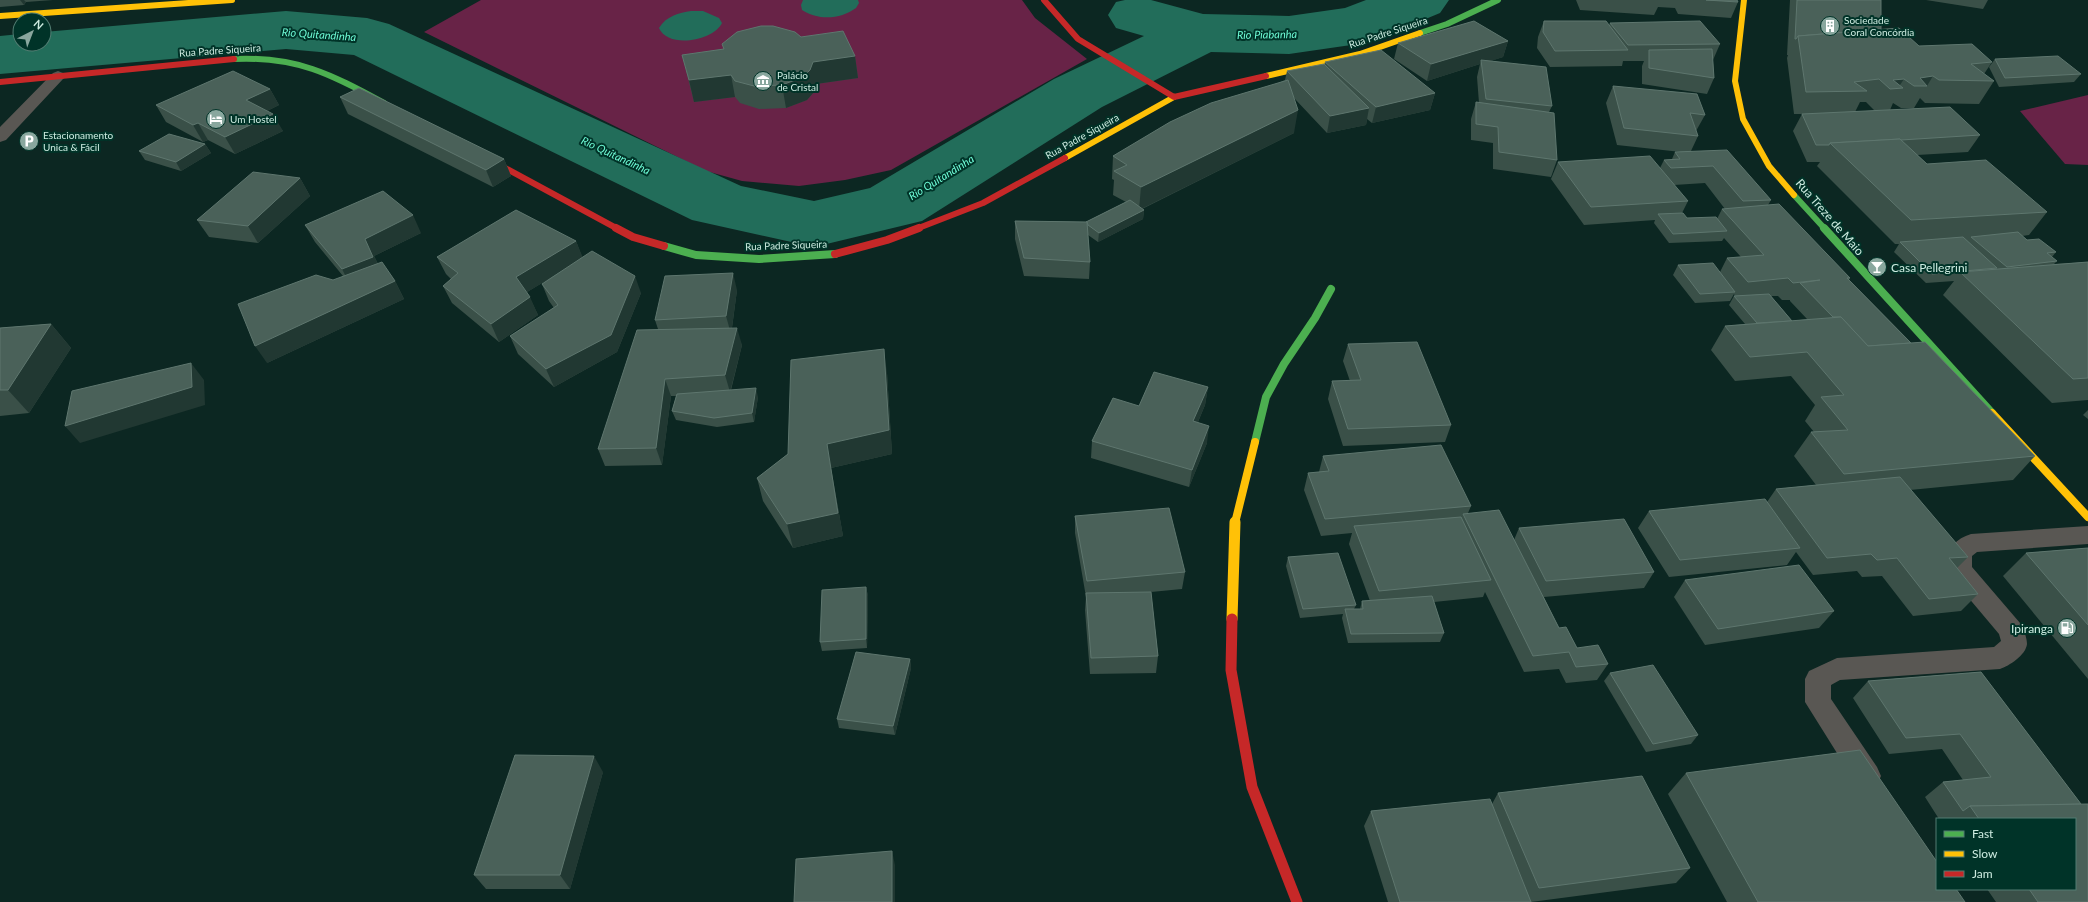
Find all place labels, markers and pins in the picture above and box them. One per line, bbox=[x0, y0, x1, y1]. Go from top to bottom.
place label: Sociedade Coral Concórdia bbox=[1844, 14, 1914, 38]
building icon: Sociedade Coral Concórdia bbox=[1819, 15, 1841, 37]
place label: Palácio de Cristal bbox=[777, 69, 818, 93]
museum icon: Palácio de Cristal bbox=[752, 70, 774, 92]
hotel icon: Um Hostel bbox=[205, 108, 227, 130]
place label: Um Hostel bbox=[230, 113, 277, 125]
place label: Estacionamento Unica & Fácil bbox=[43, 129, 114, 153]
parking icon: Estacionamento Unica & Fácil bbox=[18, 130, 40, 152]
bar icon: Casa Pellegrini bbox=[1866, 256, 1888, 278]
place label: Casa Pellegrini bbox=[1891, 260, 1968, 275]
fuel station icon: Ipiranga bbox=[2056, 617, 2078, 639]
place label: Ipiranga bbox=[2011, 621, 2053, 636]

